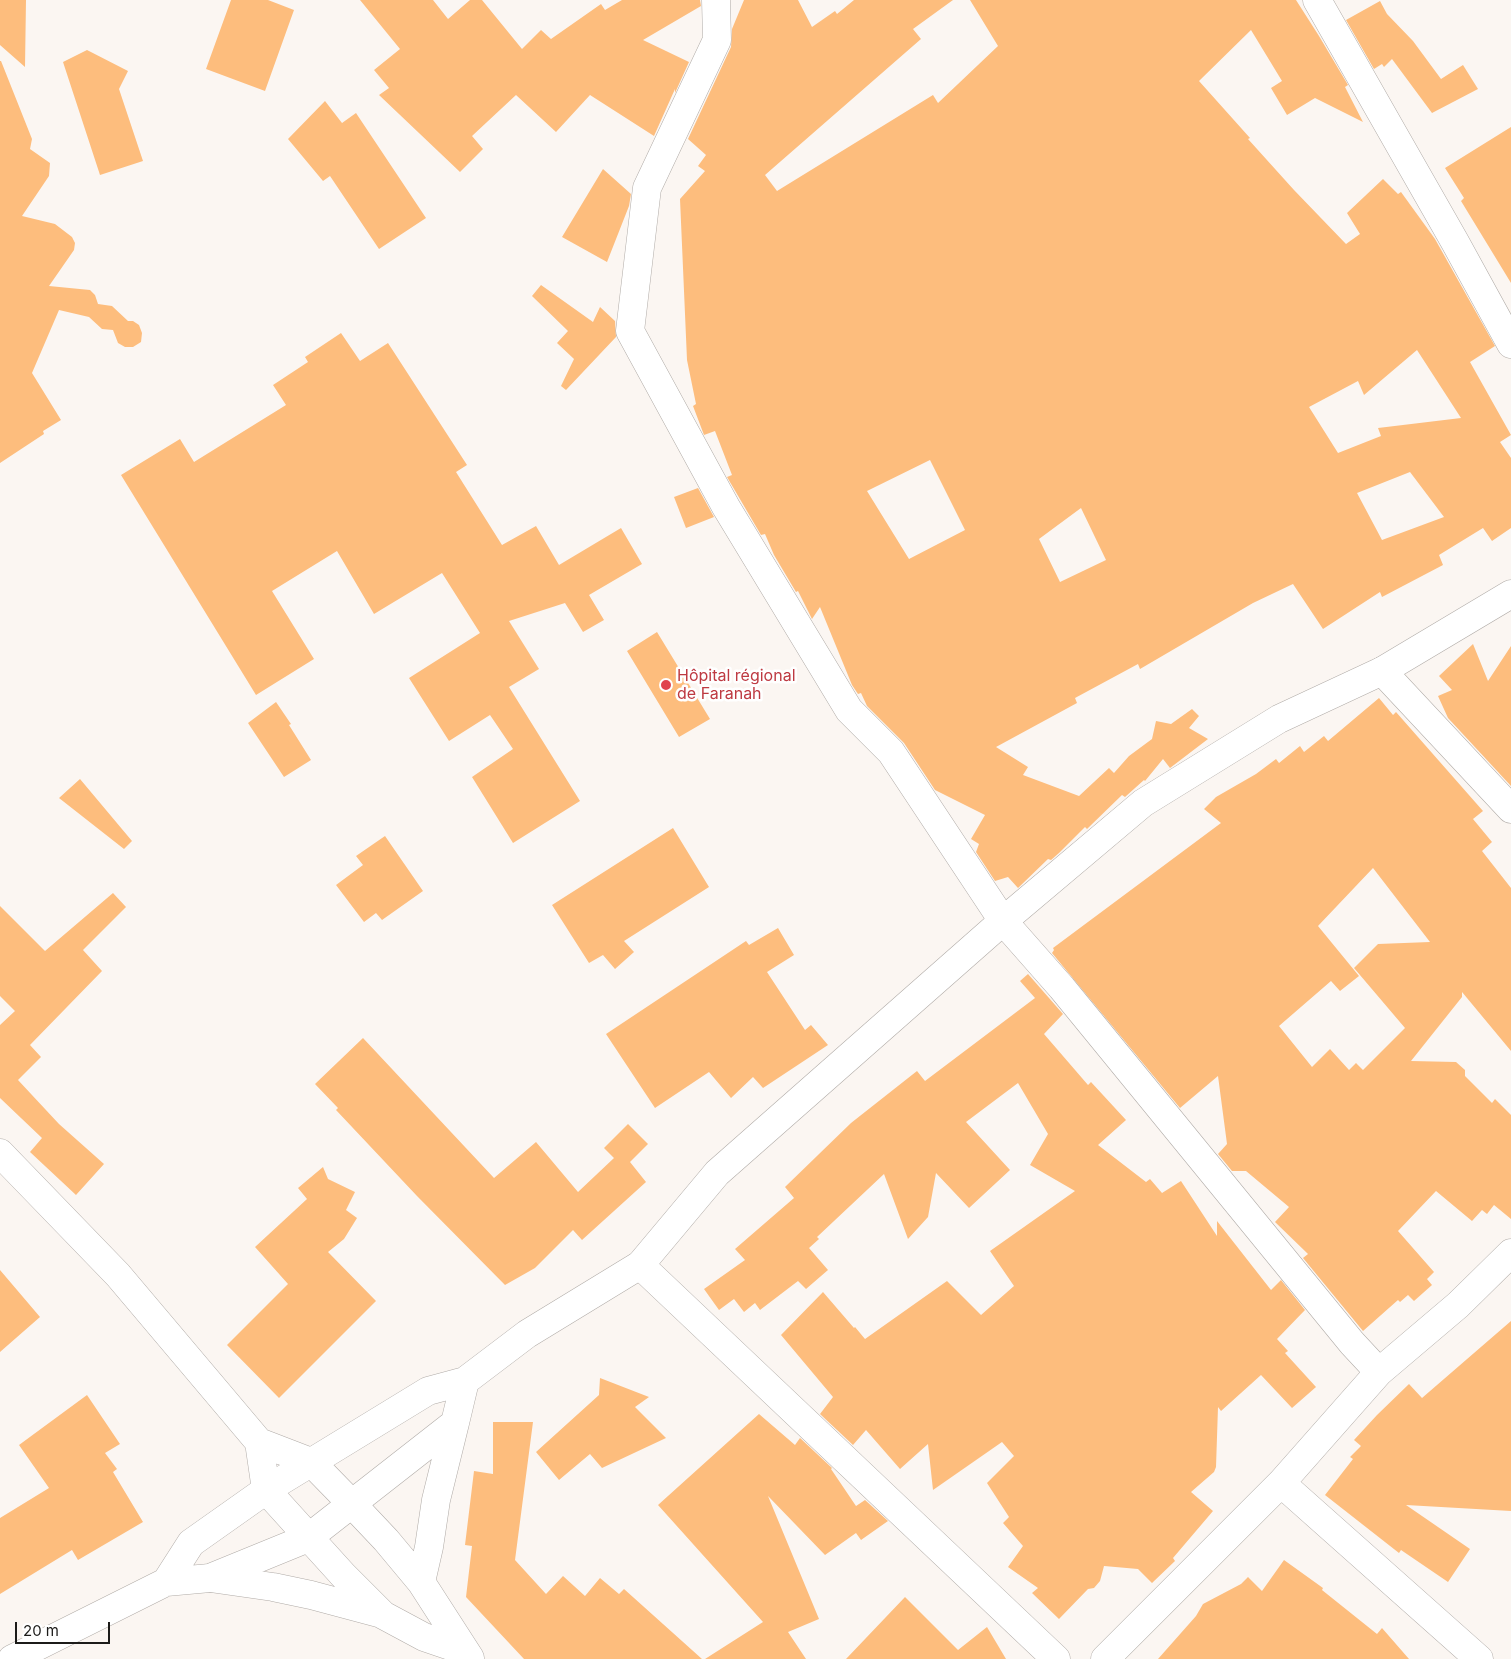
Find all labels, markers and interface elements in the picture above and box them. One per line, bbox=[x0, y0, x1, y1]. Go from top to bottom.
place label: Hôpital régional de Faranah bbox=[677, 666, 796, 704]
marker: Hôpital régional de Faranah bbox=[659, 678, 673, 692]
scale bar bbox=[18, 1612, 112, 1644]
text: 20 m bbox=[23, 1621, 59, 1640]

